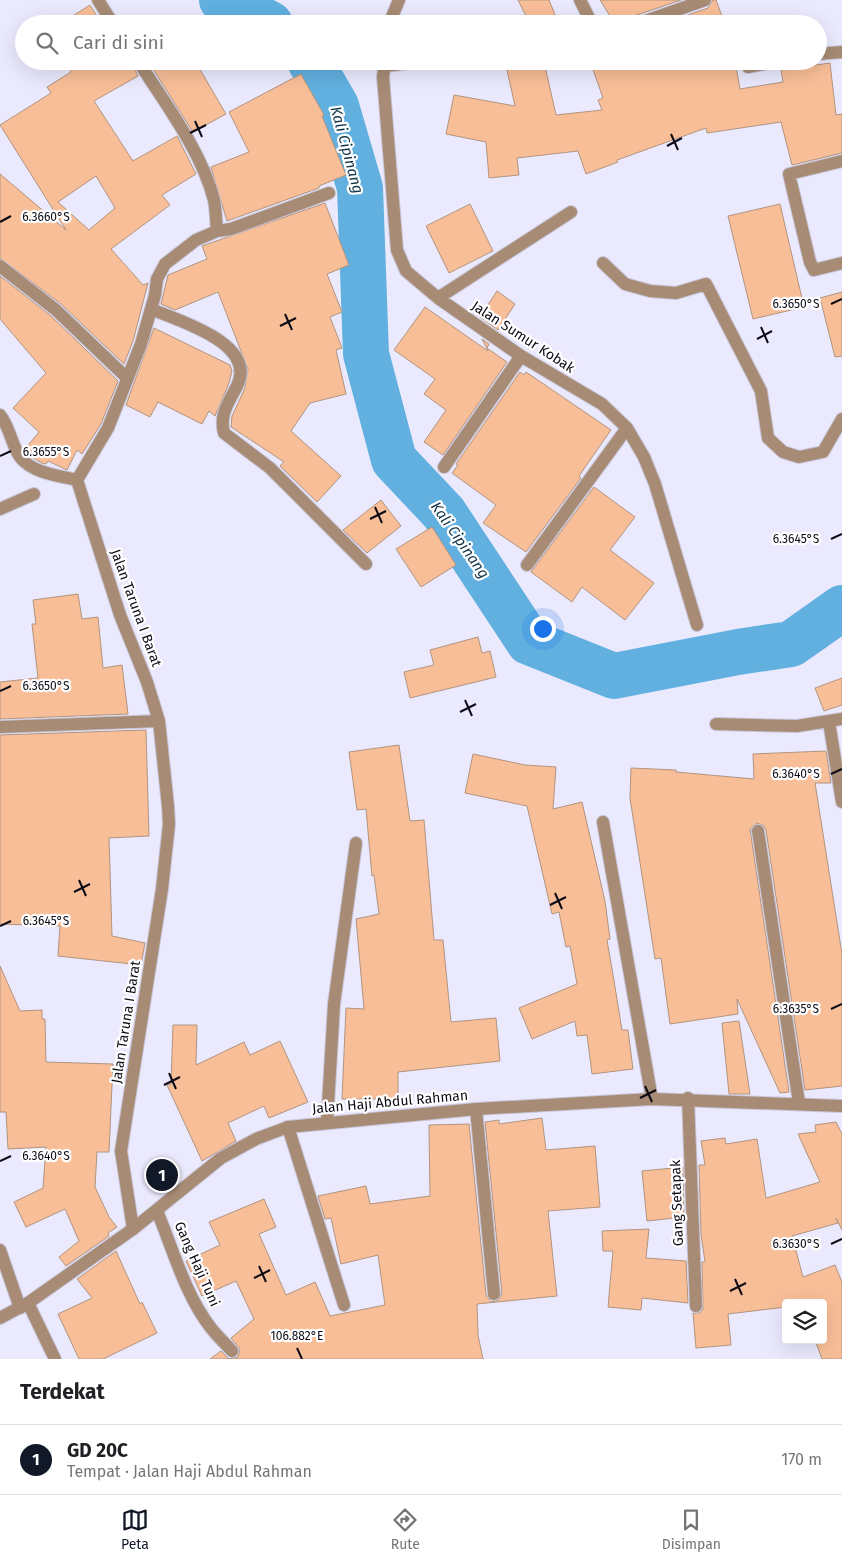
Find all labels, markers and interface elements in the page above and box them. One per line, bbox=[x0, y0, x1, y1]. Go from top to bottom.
search box bbox=[15, 15, 827, 70]
icon: search bbox=[33, 29, 61, 57]
text: Cari di sini bbox=[73, 31, 164, 54]
water label: Kali Cipinang bbox=[327, 104, 367, 196]
text: 6.3660°S bbox=[22, 210, 70, 224]
street label: Jalan Sumur Kobak bbox=[468, 297, 578, 377]
text: 6.3650°S bbox=[772, 297, 820, 311]
text: 6.3655°S bbox=[23, 445, 70, 459]
water label: Kali Cipinang bbox=[427, 498, 493, 582]
text: 6.3645°S bbox=[773, 532, 820, 546]
street label: Jalan Taruna I Barat bbox=[107, 547, 166, 670]
your location bbox=[530, 616, 556, 642]
text: 6.3650°S bbox=[22, 679, 70, 693]
text: 6.3640°S bbox=[772, 767, 820, 781]
text: 6.3645°S bbox=[23, 914, 70, 928]
street label: Jalan Taruna I Barat bbox=[108, 958, 144, 1085]
text: 6.3635°S bbox=[773, 1002, 820, 1016]
street label: Jalan Haji Abdul Rahman bbox=[311, 1087, 469, 1117]
text: 6.3640°S bbox=[22, 1149, 70, 1163]
pin: 1 bbox=[146, 1156, 178, 1194]
street label: Gang Setapak bbox=[667, 1159, 687, 1246]
street label: Gang Haji Tuni bbox=[171, 1219, 223, 1309]
text: 6.3630°S bbox=[772, 1237, 820, 1251]
map controls bbox=[782, 1299, 827, 1344]
button: layers bbox=[782, 1299, 827, 1344]
text: 106.882°E bbox=[271, 1329, 323, 1343]
text: Terdekat bbox=[20, 1379, 105, 1405]
text: GD 20C bbox=[67, 1439, 128, 1462]
text: 1 bbox=[32, 1450, 40, 1469]
text: 170 m bbox=[781, 1450, 822, 1469]
text: Tempat · Jalan Haji Abdul Rahman bbox=[67, 1462, 312, 1481]
tab: Peta bbox=[121, 1506, 149, 1553]
tab: Rute bbox=[391, 1506, 420, 1553]
tab: Disimpan bbox=[662, 1506, 721, 1553]

